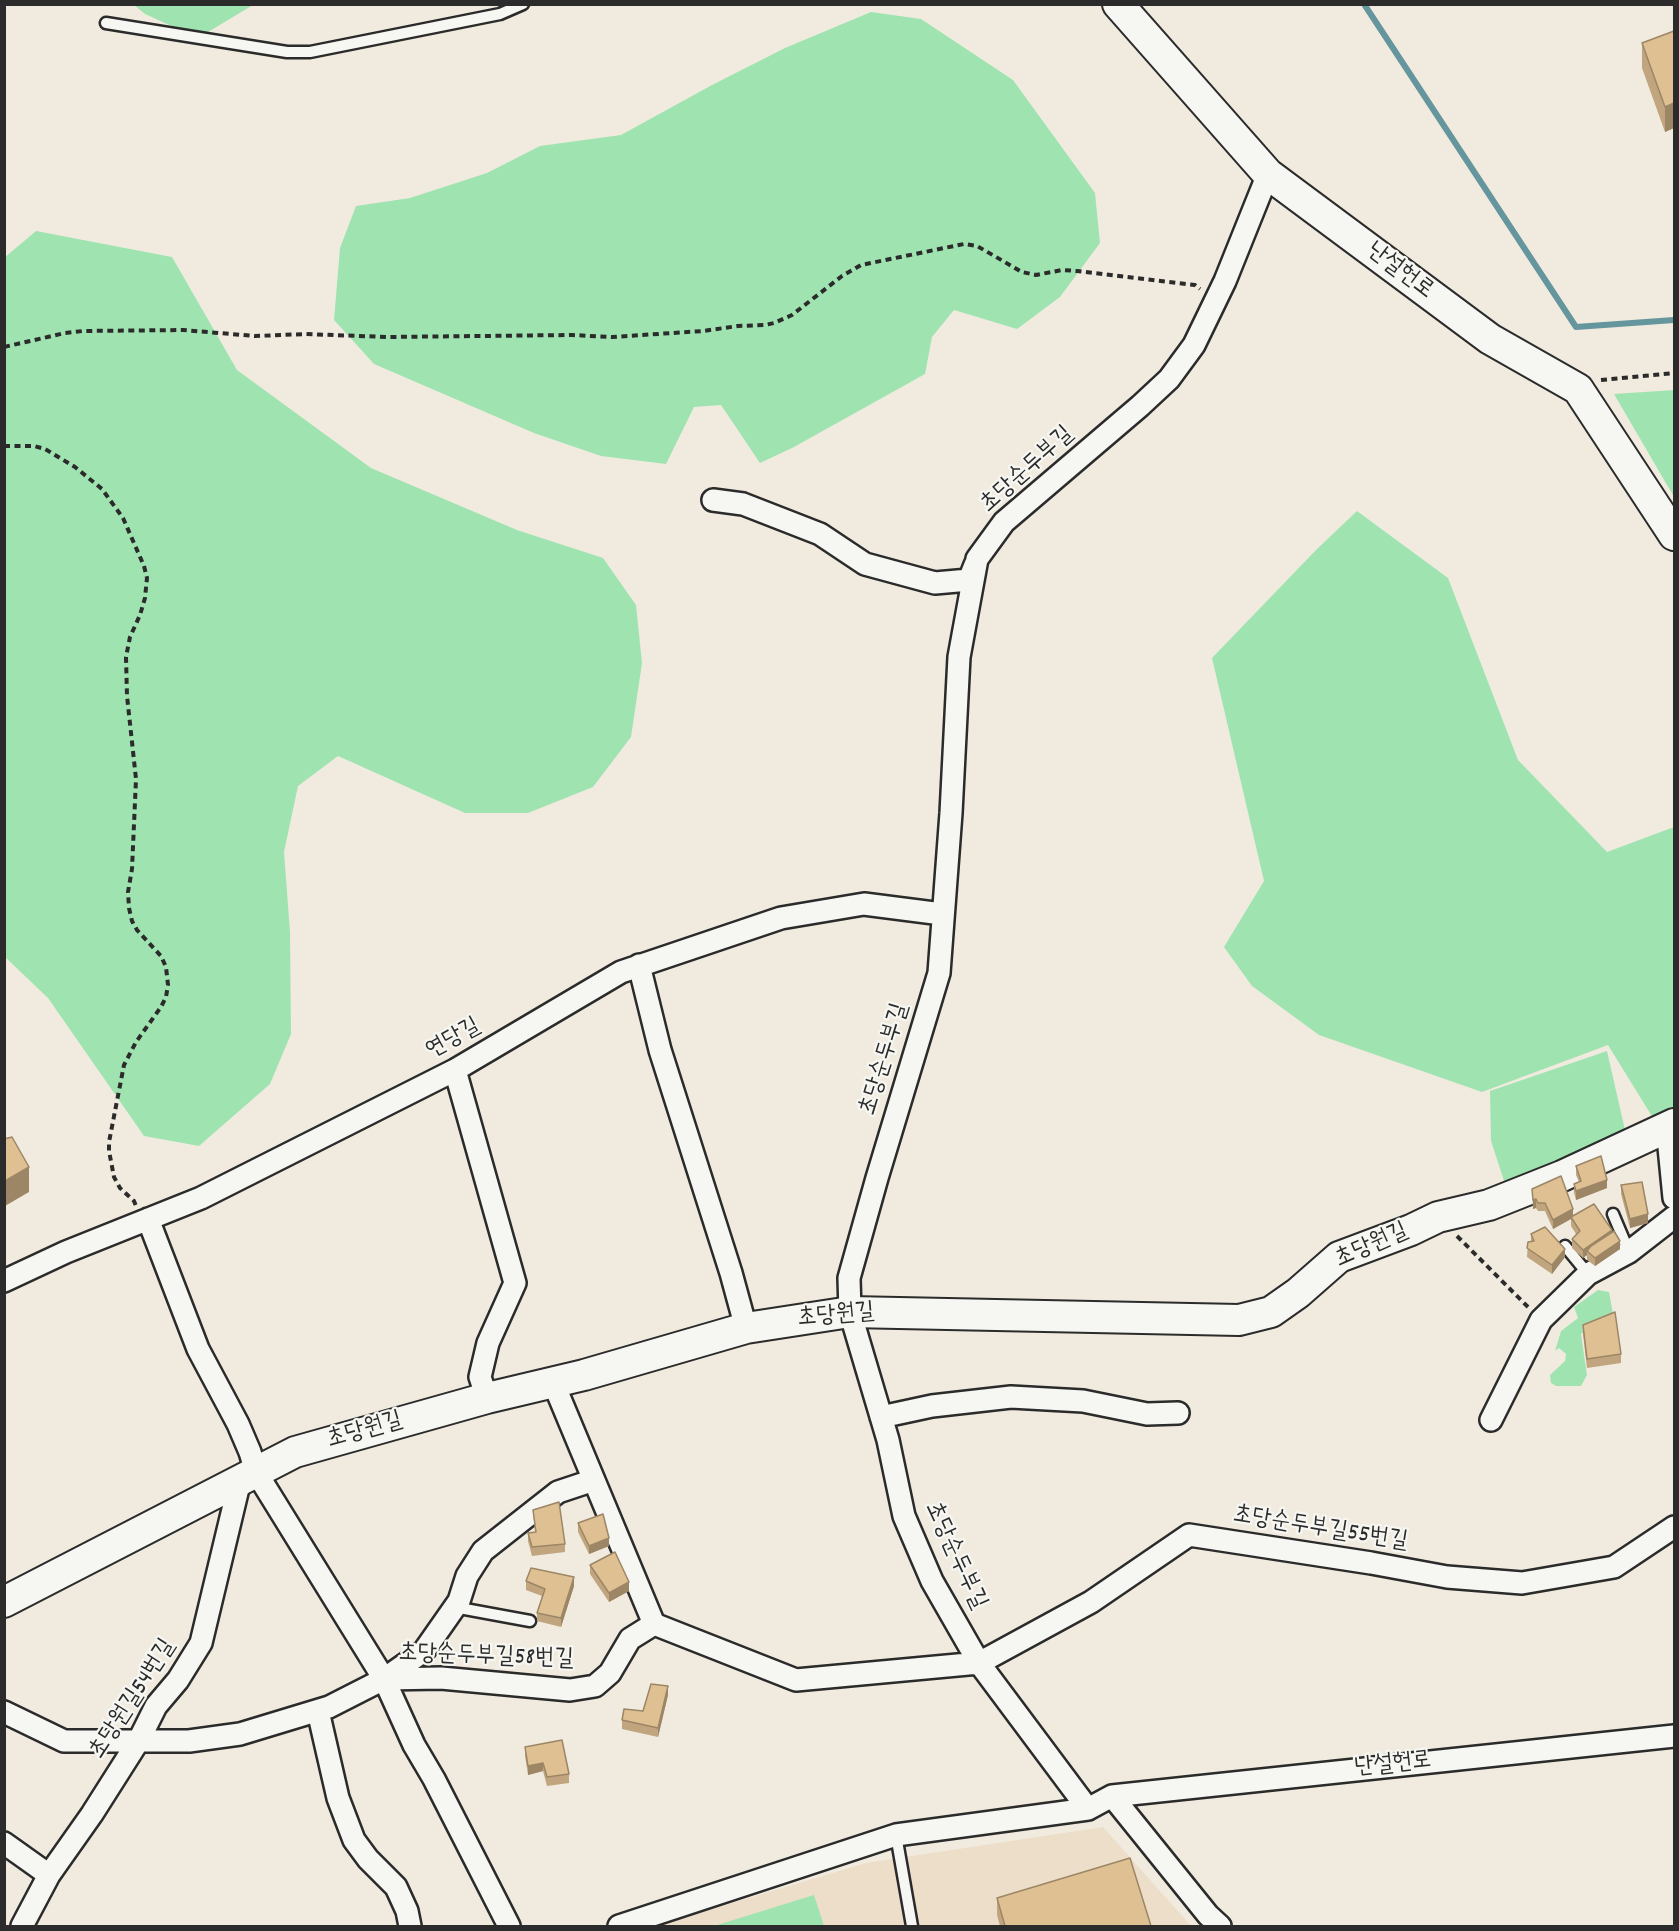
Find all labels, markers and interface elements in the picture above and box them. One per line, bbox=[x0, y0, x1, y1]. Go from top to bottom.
street label: 난설헌로 bbox=[1359, 237, 1439, 307]
street label: 초당순두부길 bbox=[975, 422, 1081, 520]
street label: 초당순두부길 bbox=[855, 1000, 917, 1120]
street label: 연당길 bbox=[422, 1013, 486, 1067]
street label: 초당원길 bbox=[1331, 1218, 1413, 1276]
street label: 초당원길 bbox=[796, 1299, 876, 1335]
street label: 초당원길 bbox=[324, 1408, 406, 1456]
street label: 초당순두부길 bbox=[916, 1497, 992, 1615]
street label: 초당순두부길55번길 bbox=[1230, 1502, 1410, 1558]
street label: 초당원길54번길 bbox=[85, 1635, 183, 1765]
street label: 초당순두부길58번길 bbox=[398, 1641, 574, 1675]
street label: 난설헌로 bbox=[1353, 1748, 1433, 1784]

